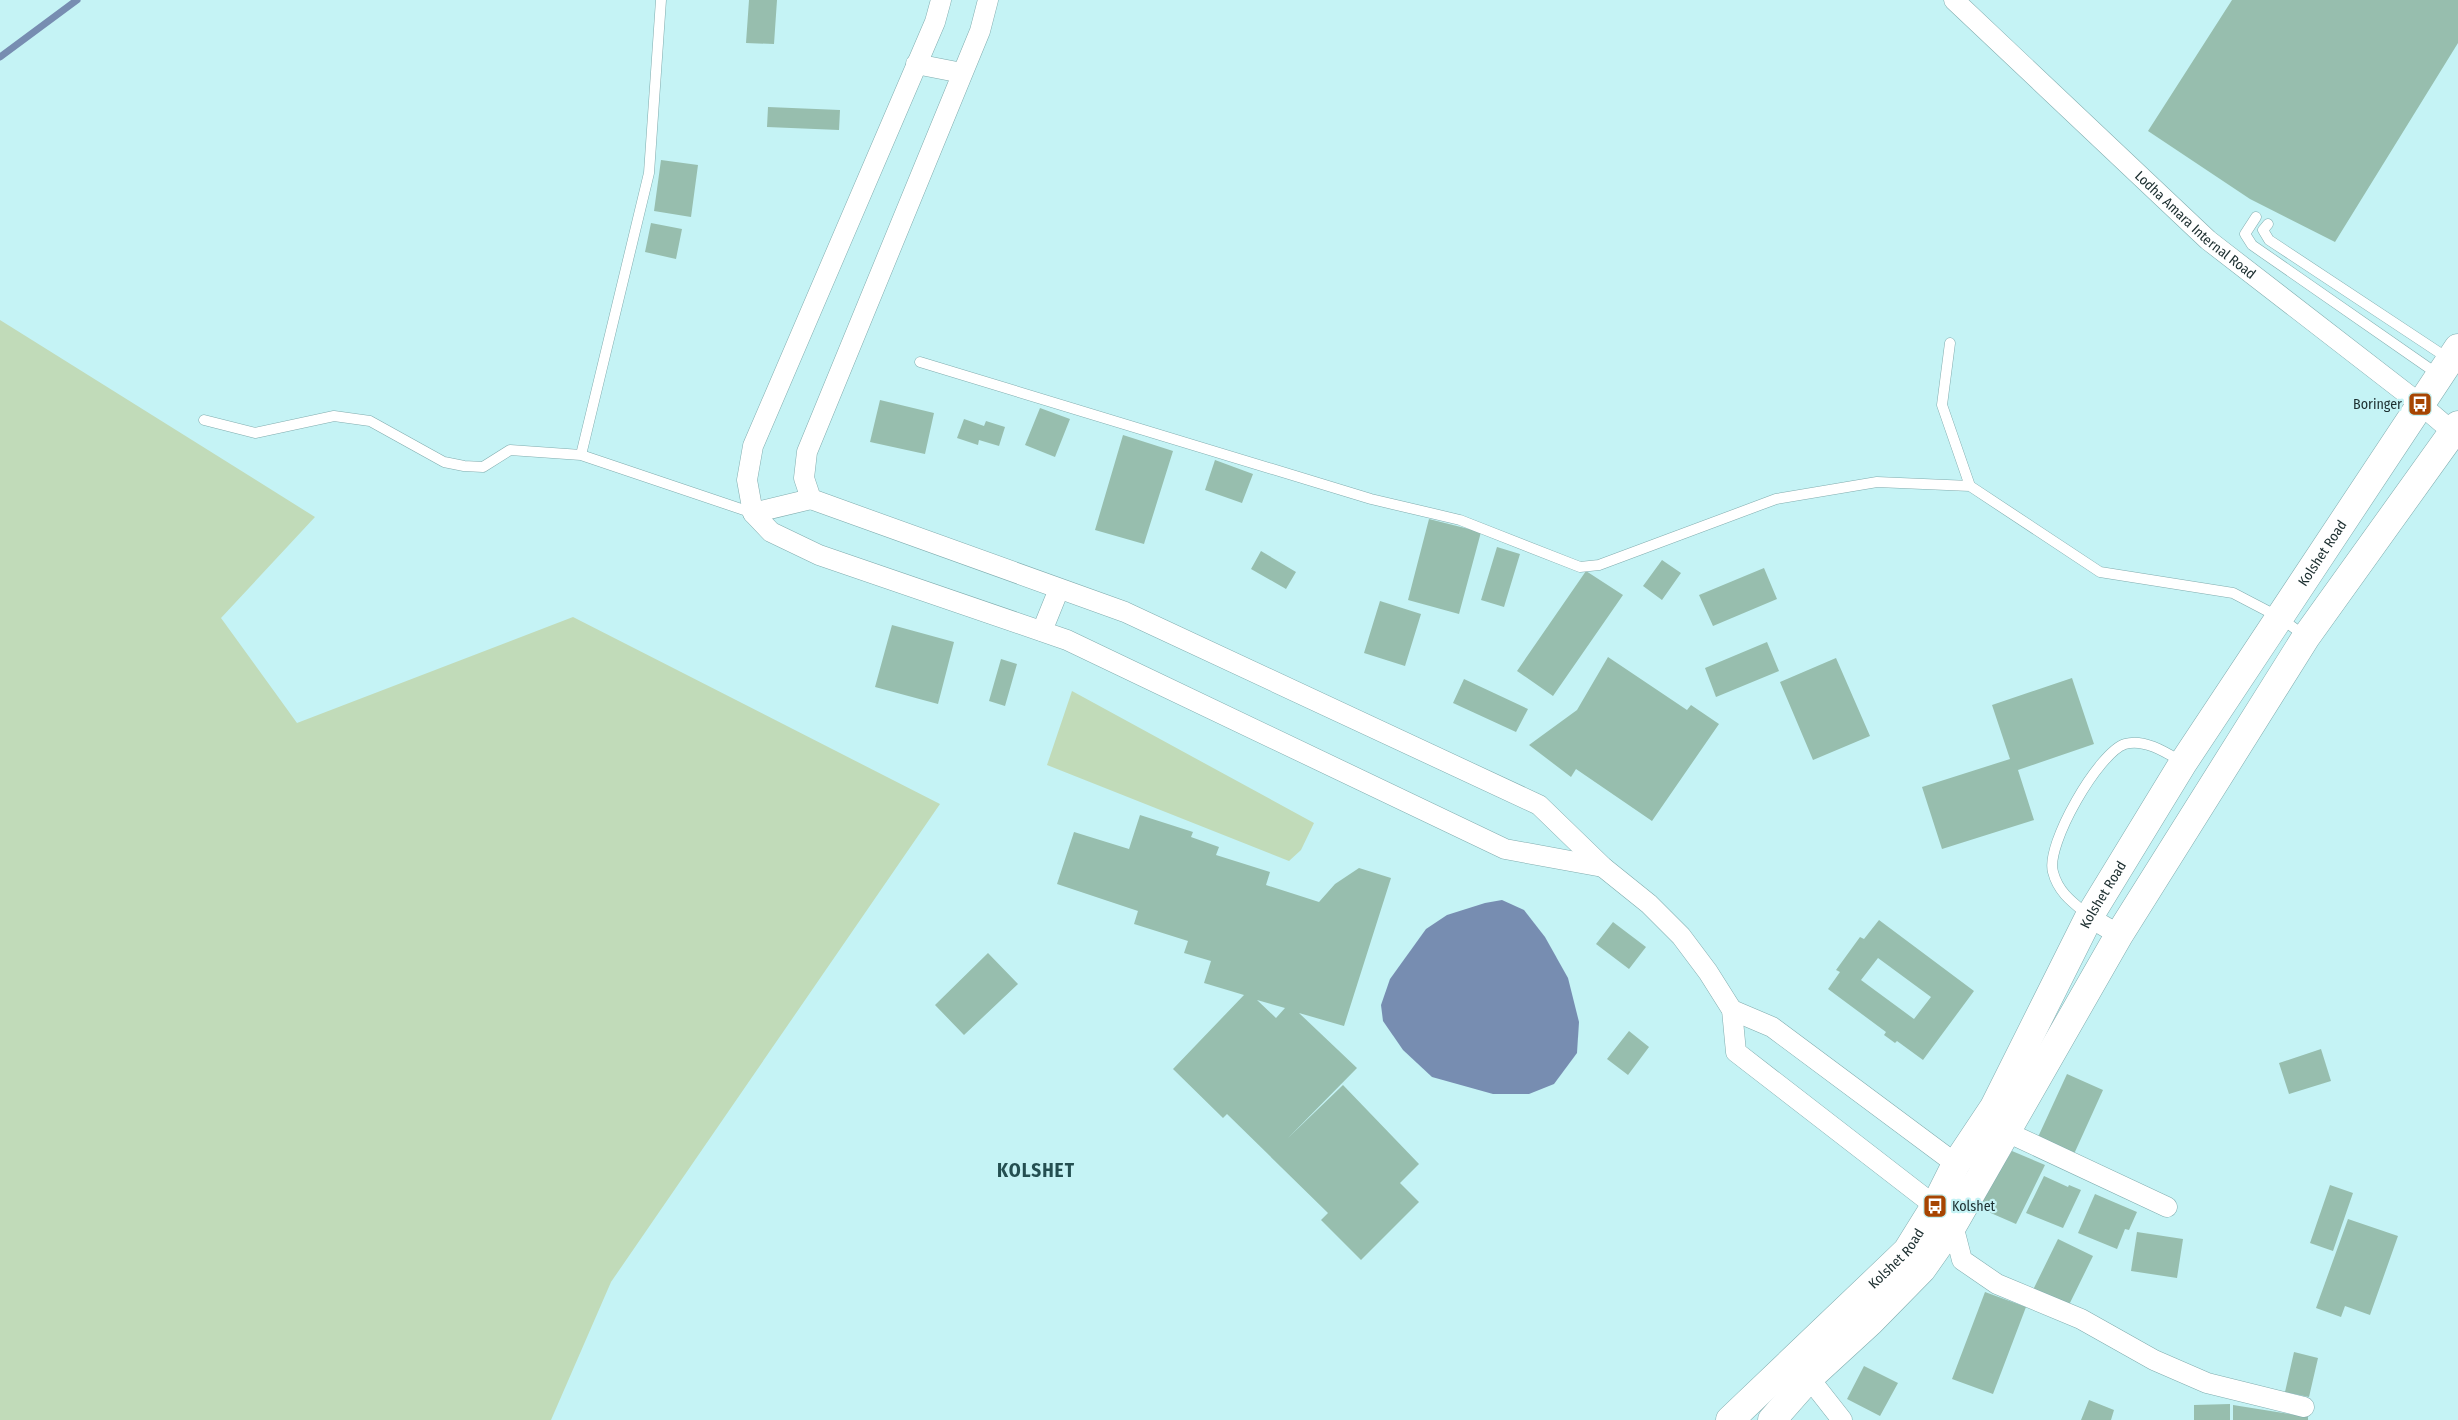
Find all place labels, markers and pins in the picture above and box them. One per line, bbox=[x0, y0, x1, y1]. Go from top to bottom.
bus stop icon: Boringer bbox=[2407, 391, 2433, 417]
place label: Boringer bbox=[2353, 396, 2402, 413]
bus stop icon: Kolshet bbox=[1922, 1193, 1948, 1219]
place label: Kolshet bbox=[1952, 1198, 1996, 1215]

